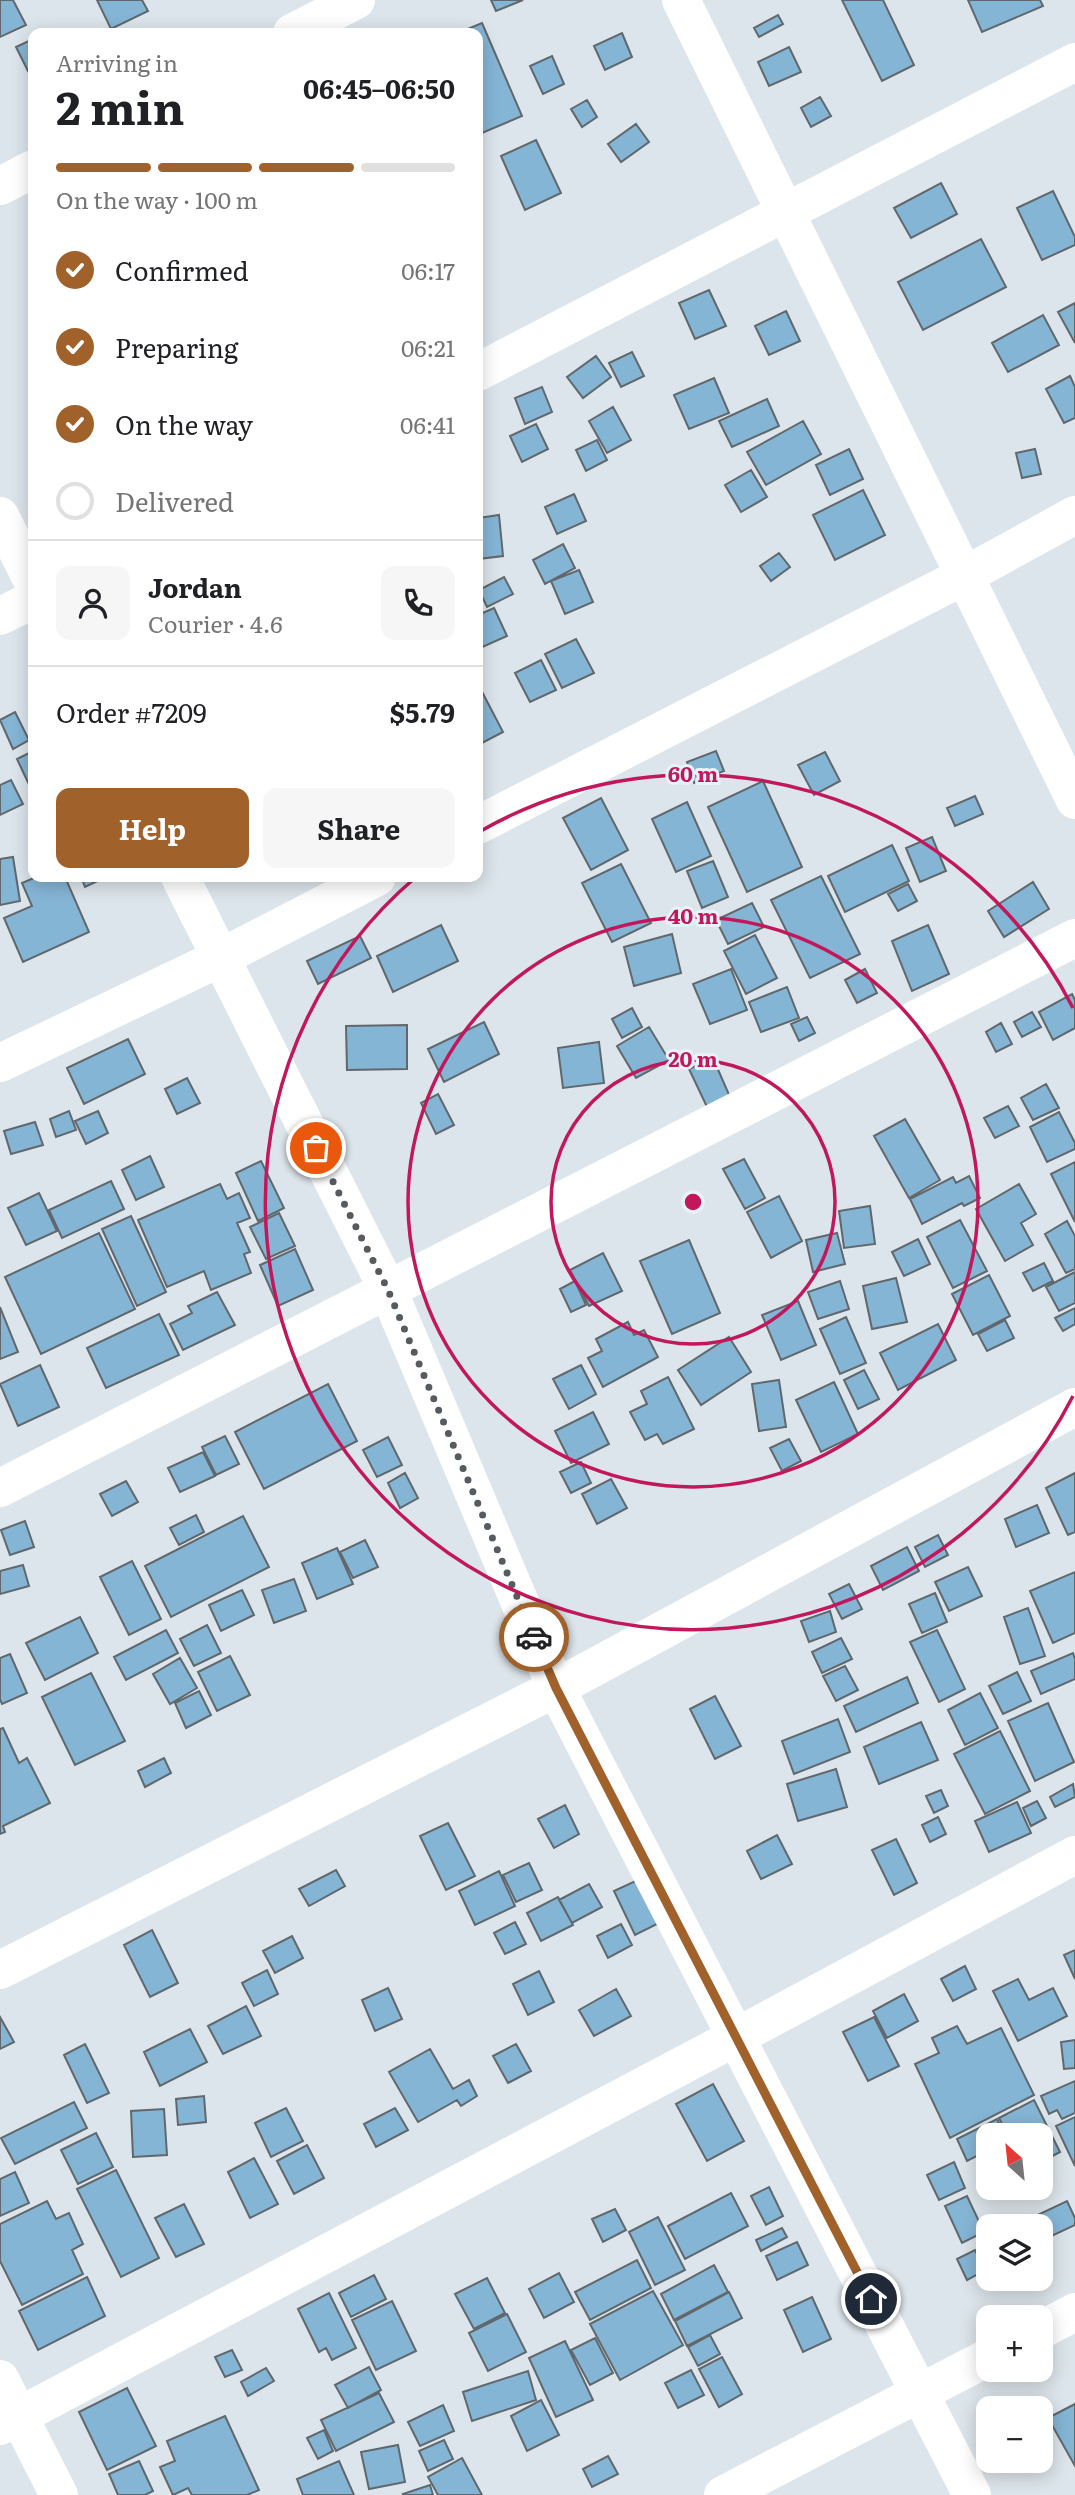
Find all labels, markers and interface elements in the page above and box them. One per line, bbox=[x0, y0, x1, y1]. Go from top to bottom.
text: Arriving in bbox=[56, 45, 178, 79]
text: 06:45–06:50 bbox=[303, 68, 455, 107]
text: 2 min bbox=[56, 71, 185, 139]
text: On the way · 100 m bbox=[56, 182, 258, 216]
text: Confirmed bbox=[115, 250, 249, 289]
icon: check bbox=[56, 251, 94, 289]
text: 06:17 bbox=[401, 253, 455, 287]
text: Preparing bbox=[115, 327, 238, 366]
icon: check bbox=[56, 328, 94, 366]
text: 06:21 bbox=[401, 330, 455, 364]
text: On the way bbox=[115, 404, 253, 443]
icon: check bbox=[56, 405, 94, 443]
text: 06:41 bbox=[400, 407, 455, 441]
text: Delivered bbox=[115, 481, 234, 520]
button: person bbox=[56, 566, 130, 640]
button: phone bbox=[381, 566, 455, 640]
text: Jordan bbox=[148, 567, 242, 606]
text: Courier · 4.6 bbox=[148, 606, 283, 640]
text: Order #7209 bbox=[56, 692, 207, 731]
text: $5.79 bbox=[390, 692, 455, 731]
text: 60 m bbox=[668, 757, 718, 788]
button: Help bbox=[56, 788, 249, 868]
button: Share bbox=[263, 788, 455, 868]
text: 40 m bbox=[668, 899, 718, 930]
text: 20 m bbox=[668, 1042, 718, 1073]
pin bbox=[286, 1118, 346, 1178]
icon: bag bbox=[297, 1129, 335, 1167]
centre of rings bbox=[681, 1190, 705, 1214]
courier bbox=[499, 1602, 569, 1672]
icon: car bbox=[515, 1618, 553, 1656]
north arrow bbox=[976, 2123, 1054, 2200]
map controls bbox=[976, 2123, 1053, 2473]
button: layers bbox=[976, 2214, 1053, 2291]
pin bbox=[841, 2269, 901, 2329]
icon: home bbox=[852, 2280, 890, 2318]
button: + bbox=[976, 2305, 1053, 2382]
button: − bbox=[976, 2396, 1053, 2473]

